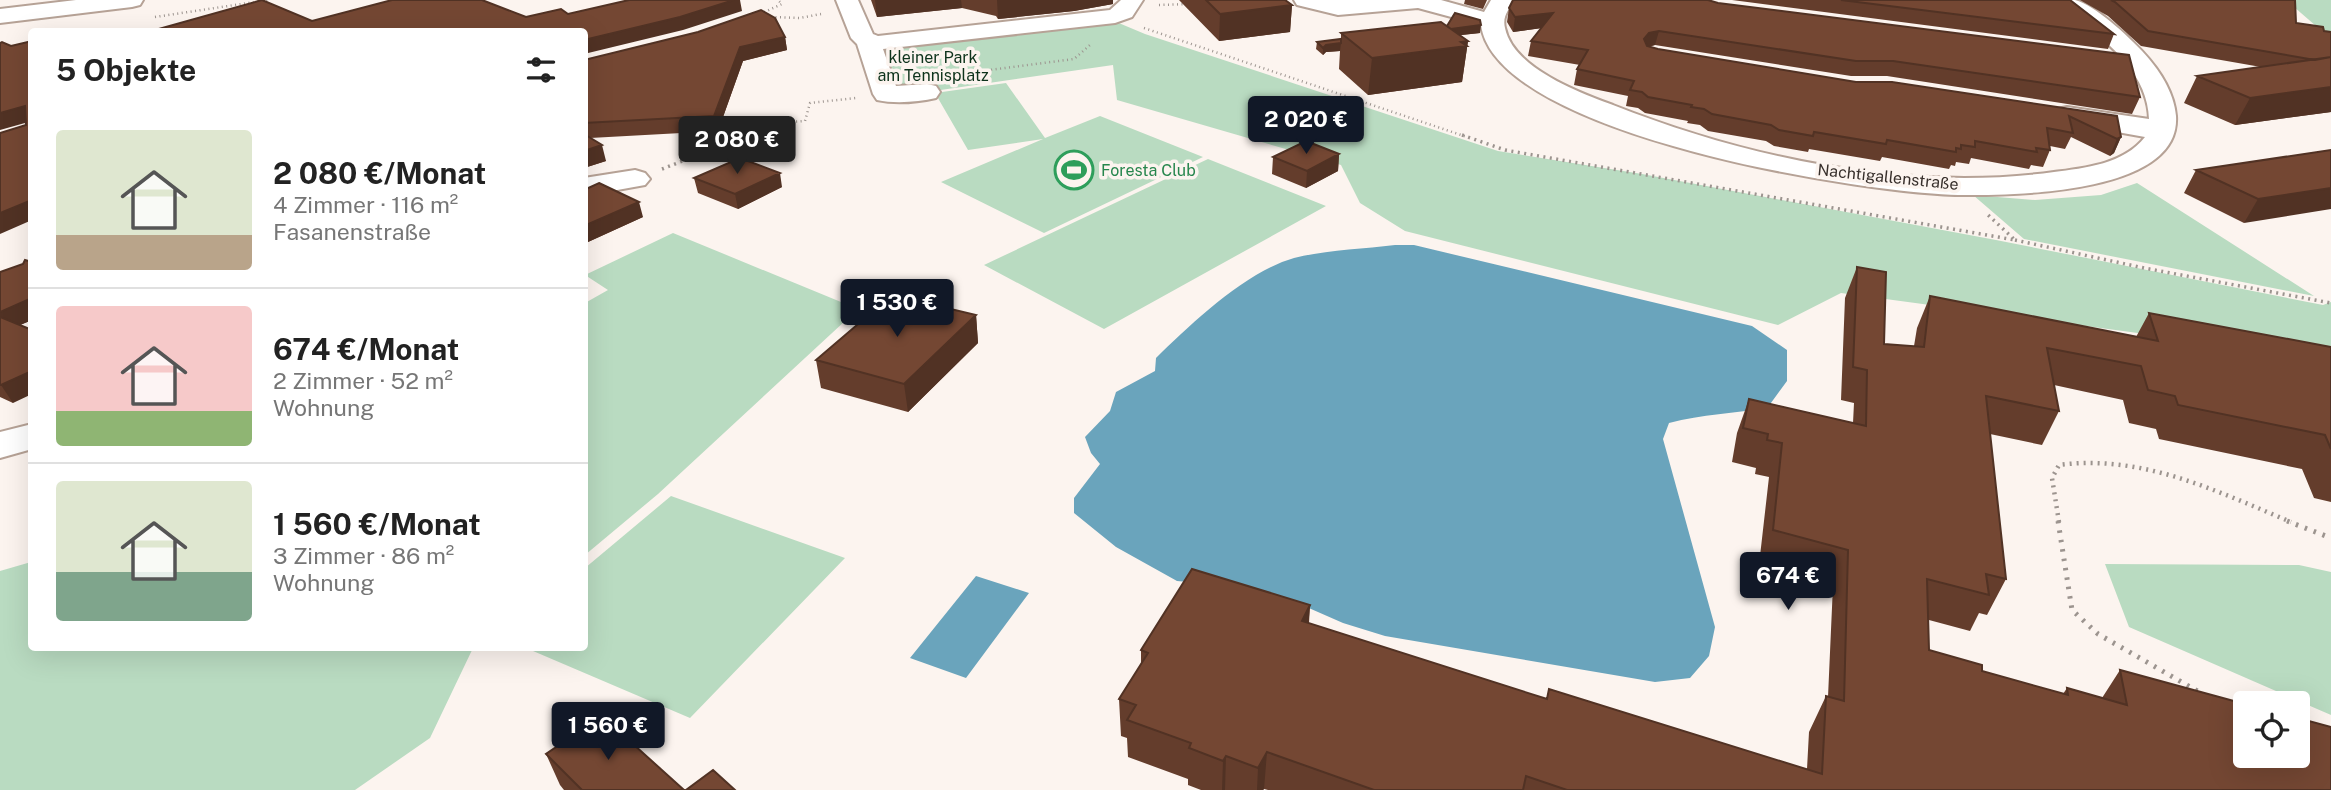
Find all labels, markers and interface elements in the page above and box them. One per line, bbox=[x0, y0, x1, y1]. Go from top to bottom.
park label: kleiner Park am Tennisplatz bbox=[877, 48, 989, 85]
icon: filters bbox=[522, 51, 560, 89]
text: 5 Objekte bbox=[56, 52, 196, 88]
pin: 2 020 € bbox=[1241, 96, 1371, 156]
text: 2 020 € bbox=[1264, 105, 1348, 132]
pin: 2 080 € bbox=[672, 116, 802, 176]
text: 2 080 € bbox=[695, 125, 779, 152]
sports icon: Foresta Club bbox=[1053, 149, 1095, 191]
text: 2 080 €/Monat bbox=[273, 155, 486, 191]
icon: home bbox=[112, 158, 196, 242]
street label: Nachtigallenstraße bbox=[1817, 160, 1959, 194]
place label: Foresta Club bbox=[1101, 161, 1196, 180]
text: 4 Zimmer · 116 m² bbox=[273, 191, 458, 218]
text: Fasanenstraße bbox=[273, 218, 431, 245]
pin: 1 530 € bbox=[832, 280, 962, 339]
text: 1 530 € bbox=[857, 288, 937, 315]
text: 674 €/Monat bbox=[273, 331, 459, 367]
icon: home bbox=[112, 334, 196, 418]
text: 2 Zimmer · 52 m² bbox=[273, 367, 453, 394]
text: Wohnung bbox=[273, 394, 375, 421]
text: 1 560 €/Monat bbox=[273, 506, 481, 542]
icon: home bbox=[112, 509, 196, 593]
text: 3 Zimmer · 86 m² bbox=[273, 542, 454, 569]
pin: 674 € bbox=[1739, 552, 1837, 612]
text: 674 € bbox=[1756, 561, 1820, 588]
text: Wohnung bbox=[273, 569, 375, 596]
map controls bbox=[2233, 691, 2310, 768]
button: locate bbox=[2233, 691, 2310, 768]
pin: 1 560 € bbox=[543, 702, 673, 762]
text: 1 560 € bbox=[568, 711, 648, 738]

